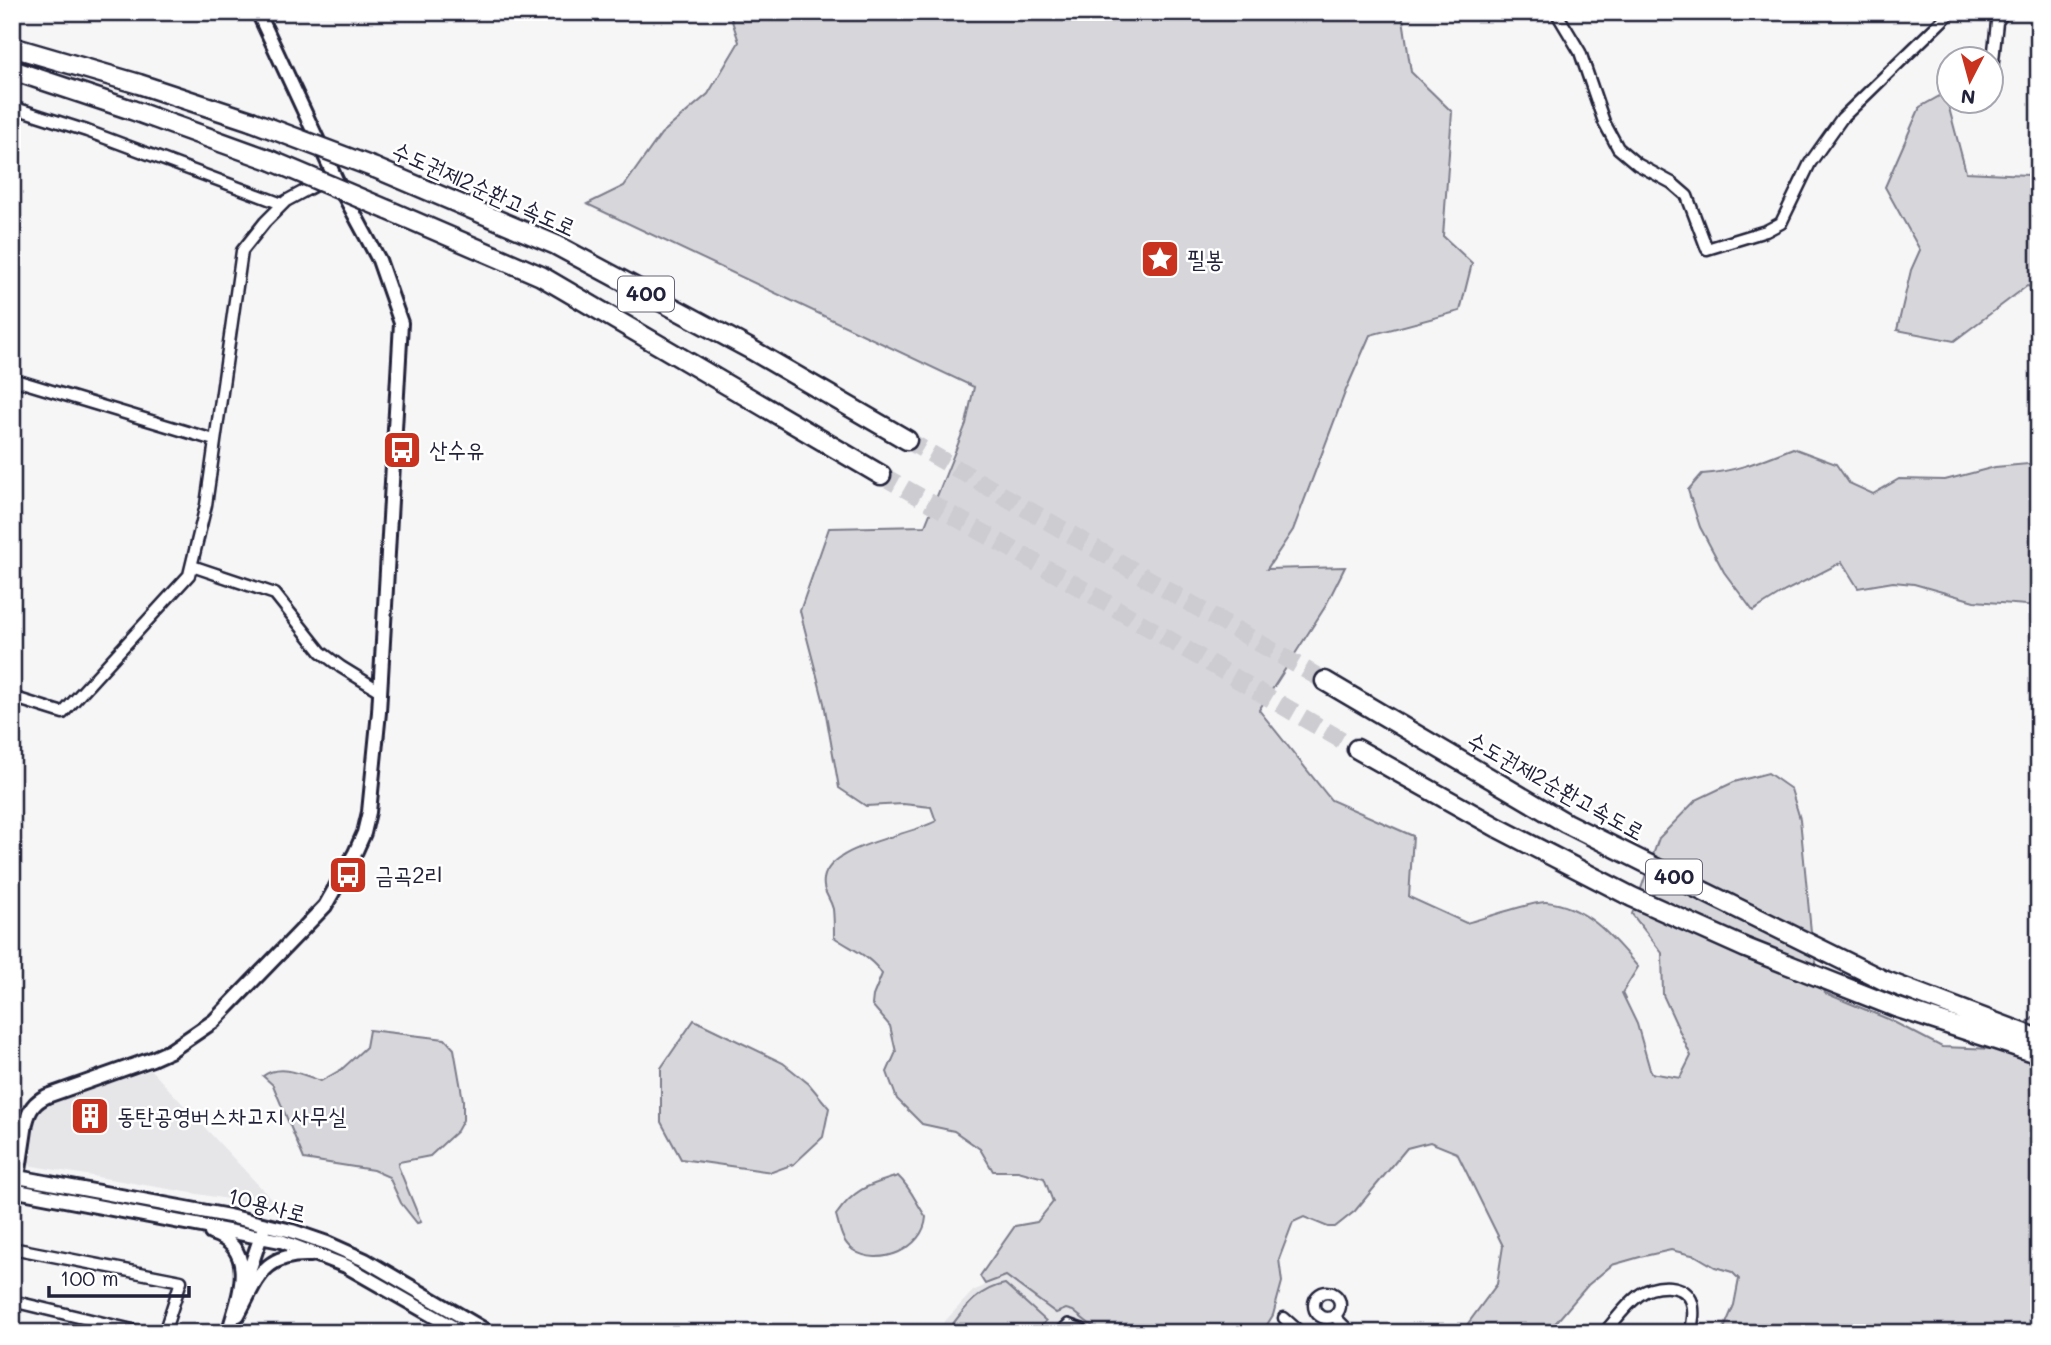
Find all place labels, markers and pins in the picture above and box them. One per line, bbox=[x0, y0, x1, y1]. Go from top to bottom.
place icon: 필봉 bbox=[1139, 238, 1181, 280]
place label: 필봉 bbox=[1187, 243, 1224, 273]
bus stop icon: 산수유 bbox=[381, 429, 423, 471]
place label: 산수유 bbox=[429, 434, 485, 464]
bus stop icon: 금곡2리 bbox=[327, 854, 369, 896]
place label: 금곡2리 bbox=[375, 859, 443, 889]
building icon: 동탄공영버스차고지 사무실 bbox=[69, 1095, 111, 1137]
place label: 동탄공영버스차고지 사무실 bbox=[117, 1100, 346, 1130]

